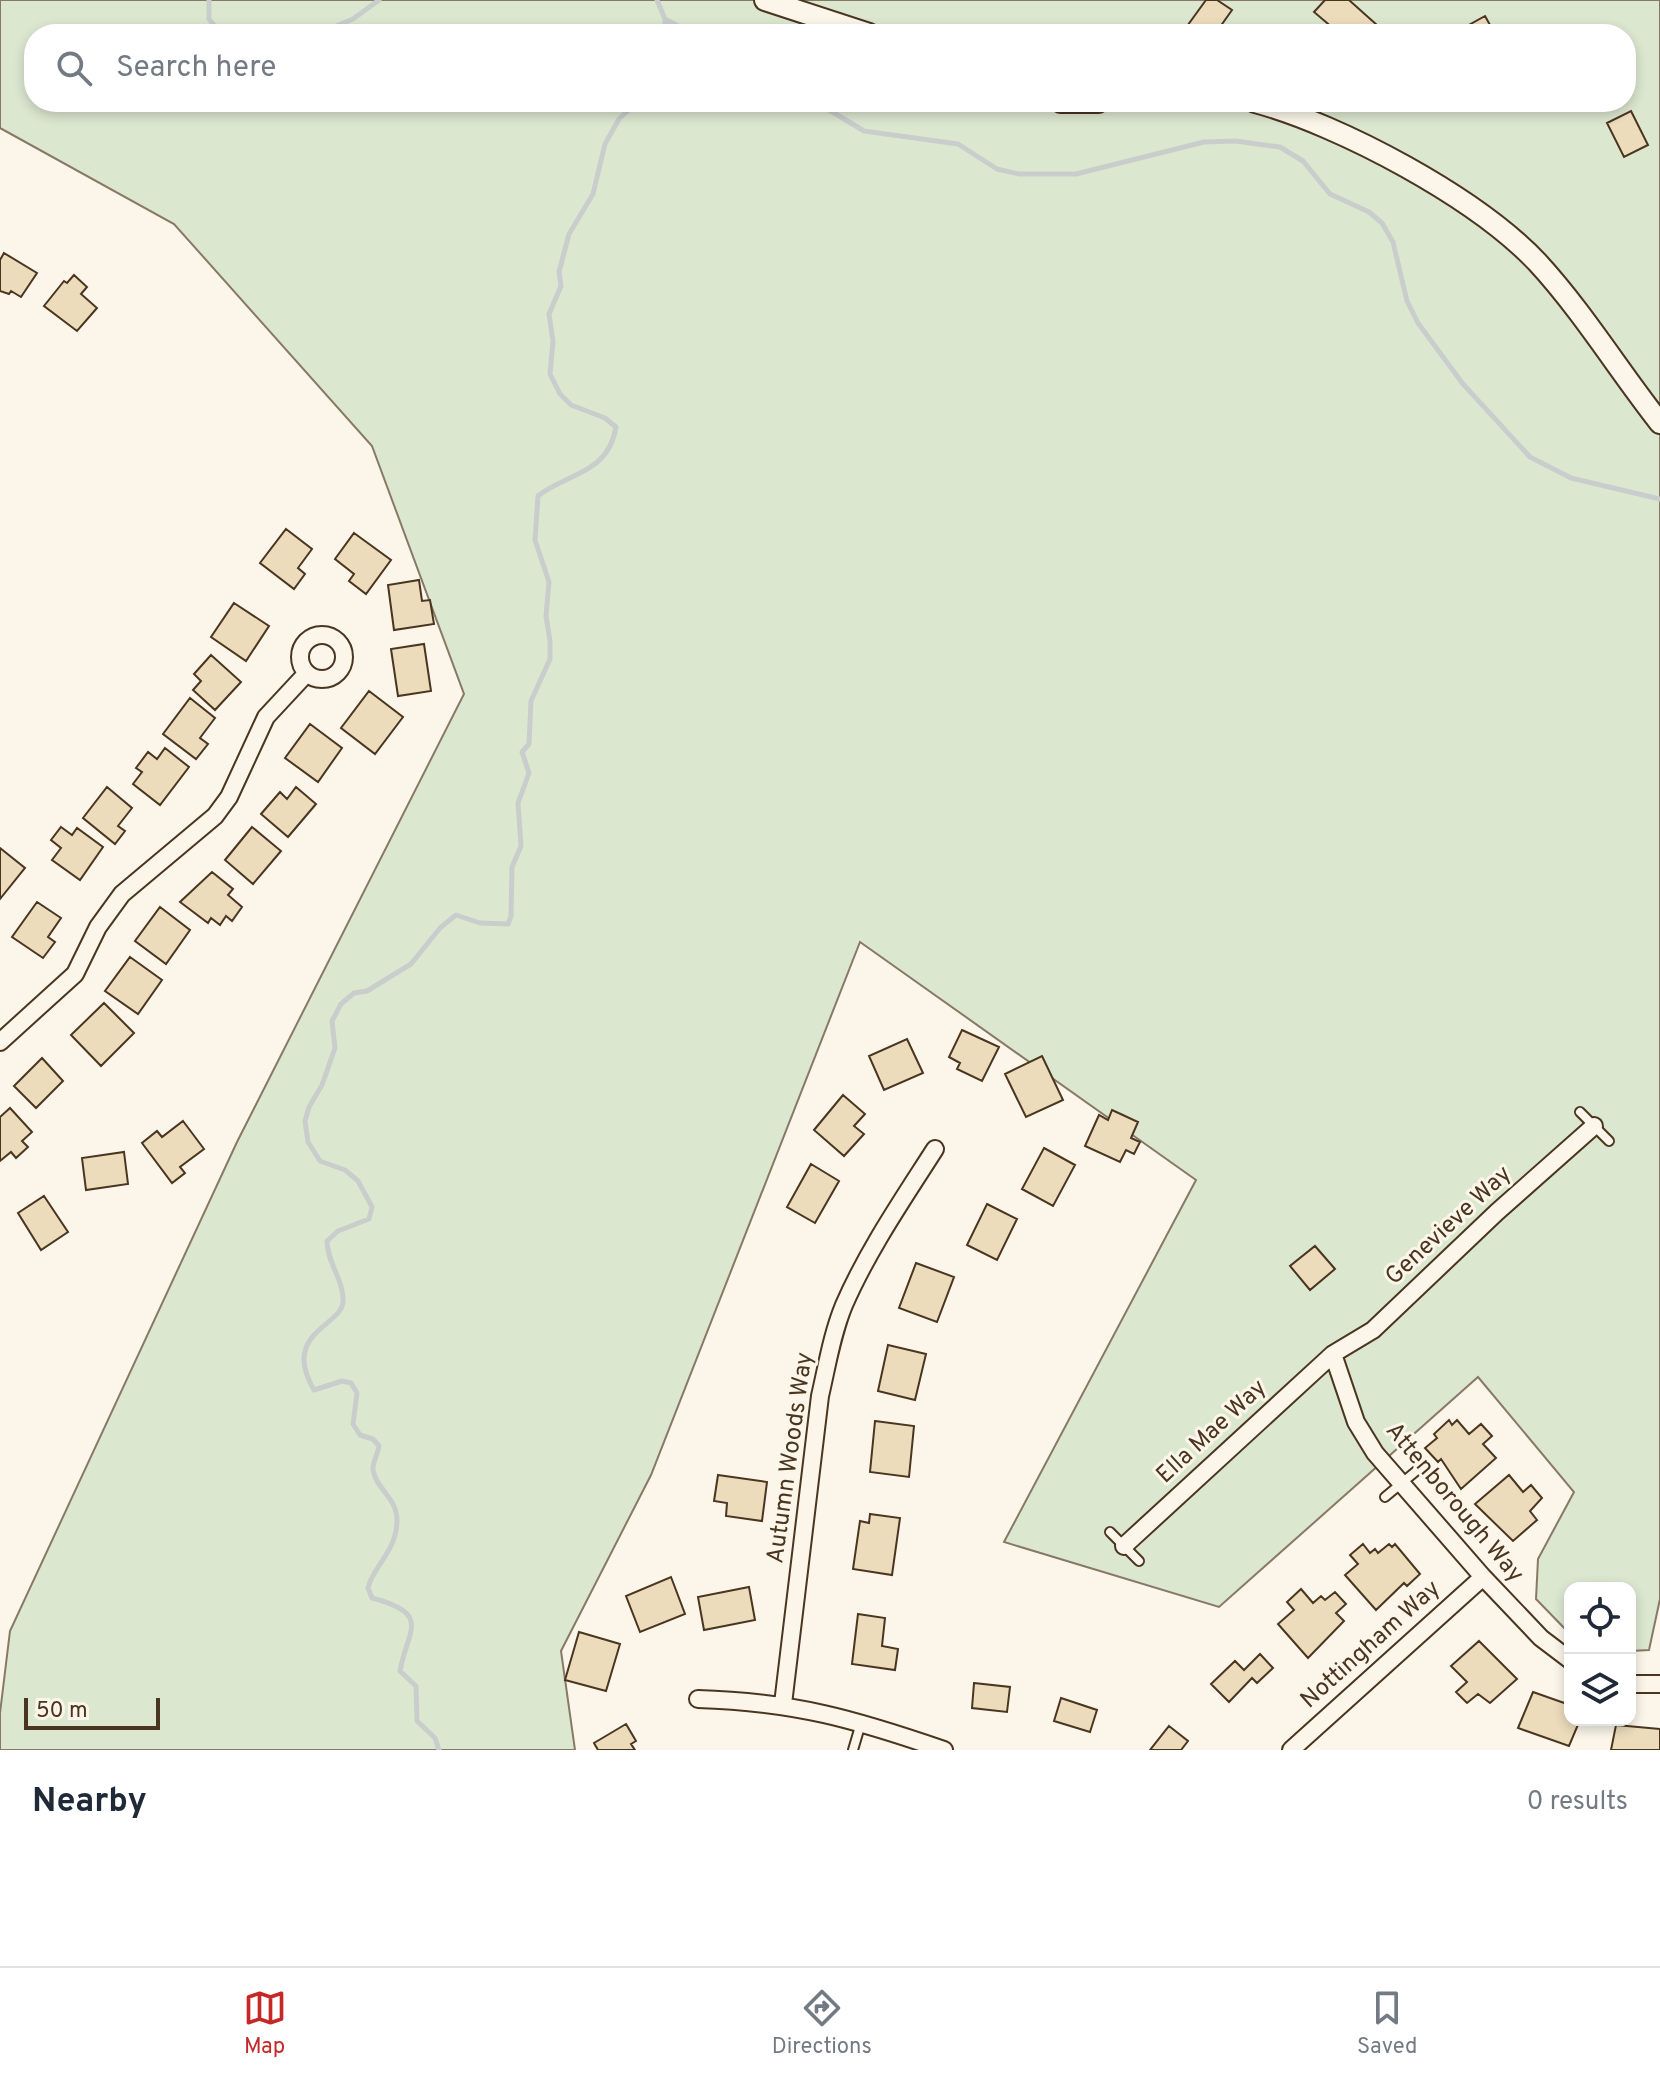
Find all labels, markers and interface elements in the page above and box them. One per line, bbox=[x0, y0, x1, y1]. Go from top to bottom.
search box bbox=[24, 24, 1636, 112]
icon: search bbox=[52, 46, 96, 90]
text: Search here bbox=[116, 50, 276, 87]
street label: Genevieve Way bbox=[1380, 1160, 1518, 1292]
street label: Autumn Woods Way bbox=[761, 1350, 821, 1566]
street label: Ella Mae Way bbox=[1151, 1373, 1273, 1491]
street label: Attenborough Way bbox=[1378, 1417, 1530, 1589]
street label: Nottingham Way bbox=[1295, 1574, 1447, 1716]
map controls bbox=[1564, 1582, 1636, 1726]
button: locate bbox=[1564, 1582, 1636, 1654]
button: layers bbox=[1564, 1654, 1636, 1726]
scale bar bbox=[24, 1694, 160, 1730]
text: 50 m bbox=[36, 1698, 88, 1725]
text: Nearby bbox=[32, 1781, 147, 1824]
text: 0 results bbox=[1527, 1786, 1628, 1819]
tab: Map bbox=[243, 1986, 287, 2061]
tab: Directions bbox=[772, 1986, 872, 2061]
tab: Saved bbox=[1357, 1986, 1417, 2061]

